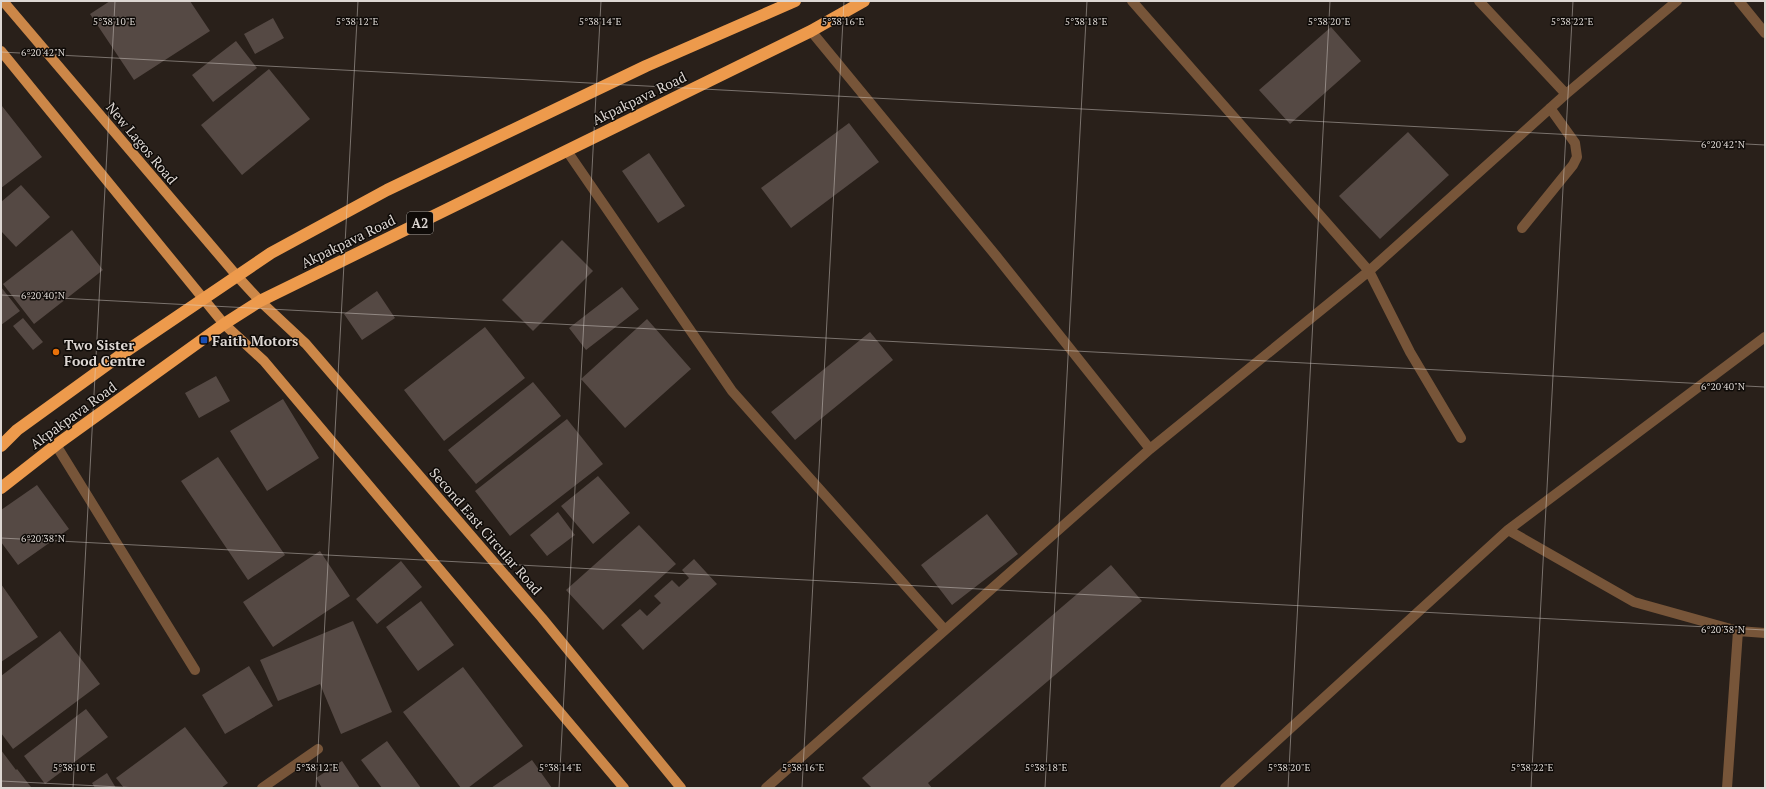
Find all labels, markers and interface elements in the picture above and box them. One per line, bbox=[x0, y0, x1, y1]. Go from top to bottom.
text: 5°38'10"E bbox=[93, 15, 136, 28]
text: 5°38'12"E bbox=[336, 15, 379, 28]
text: 5°38'14"E bbox=[579, 15, 622, 28]
text: 5°38'16"E bbox=[822, 15, 865, 28]
text: 5°38'18"E bbox=[1065, 15, 1108, 28]
text: 5°38'20"E bbox=[1308, 15, 1351, 28]
text: 5°38'22"E bbox=[1551, 15, 1594, 28]
text: 6°20'42"N bbox=[21, 46, 66, 59]
street label: Akpakpava Road bbox=[589, 67, 690, 129]
street label: New Lagos Road bbox=[102, 98, 182, 188]
text: 6°20'42"N bbox=[1701, 138, 1746, 151]
street label: Akpakpava Road bbox=[298, 210, 399, 272]
road number: A2 bbox=[407, 212, 433, 234]
text: 6°20'40"N bbox=[21, 289, 66, 302]
place label: Faith Motors bbox=[212, 331, 298, 350]
place label: Two Sister Food Centre bbox=[64, 335, 146, 370]
marker: Faith Motors bbox=[199, 335, 209, 345]
marker: Two Sister Food Centre bbox=[51, 347, 61, 357]
street label: Akpakpava Road bbox=[26, 377, 120, 453]
text: 6°20'40"N bbox=[1701, 380, 1746, 393]
street label: Second East Circular Road bbox=[426, 463, 547, 599]
text: 6°20'38"N bbox=[21, 532, 66, 545]
text: 6°20'38"N bbox=[1701, 623, 1746, 636]
text: 5°38'10"E bbox=[53, 761, 96, 774]
text: 5°38'12"E bbox=[296, 761, 339, 774]
text: 5°38'14"E bbox=[539, 761, 582, 774]
text: 5°38'16"E bbox=[782, 761, 825, 774]
text: 5°38'18"E bbox=[1025, 761, 1068, 774]
text: 5°38'20"E bbox=[1268, 761, 1311, 774]
text: 5°38'22"E bbox=[1511, 761, 1554, 774]

